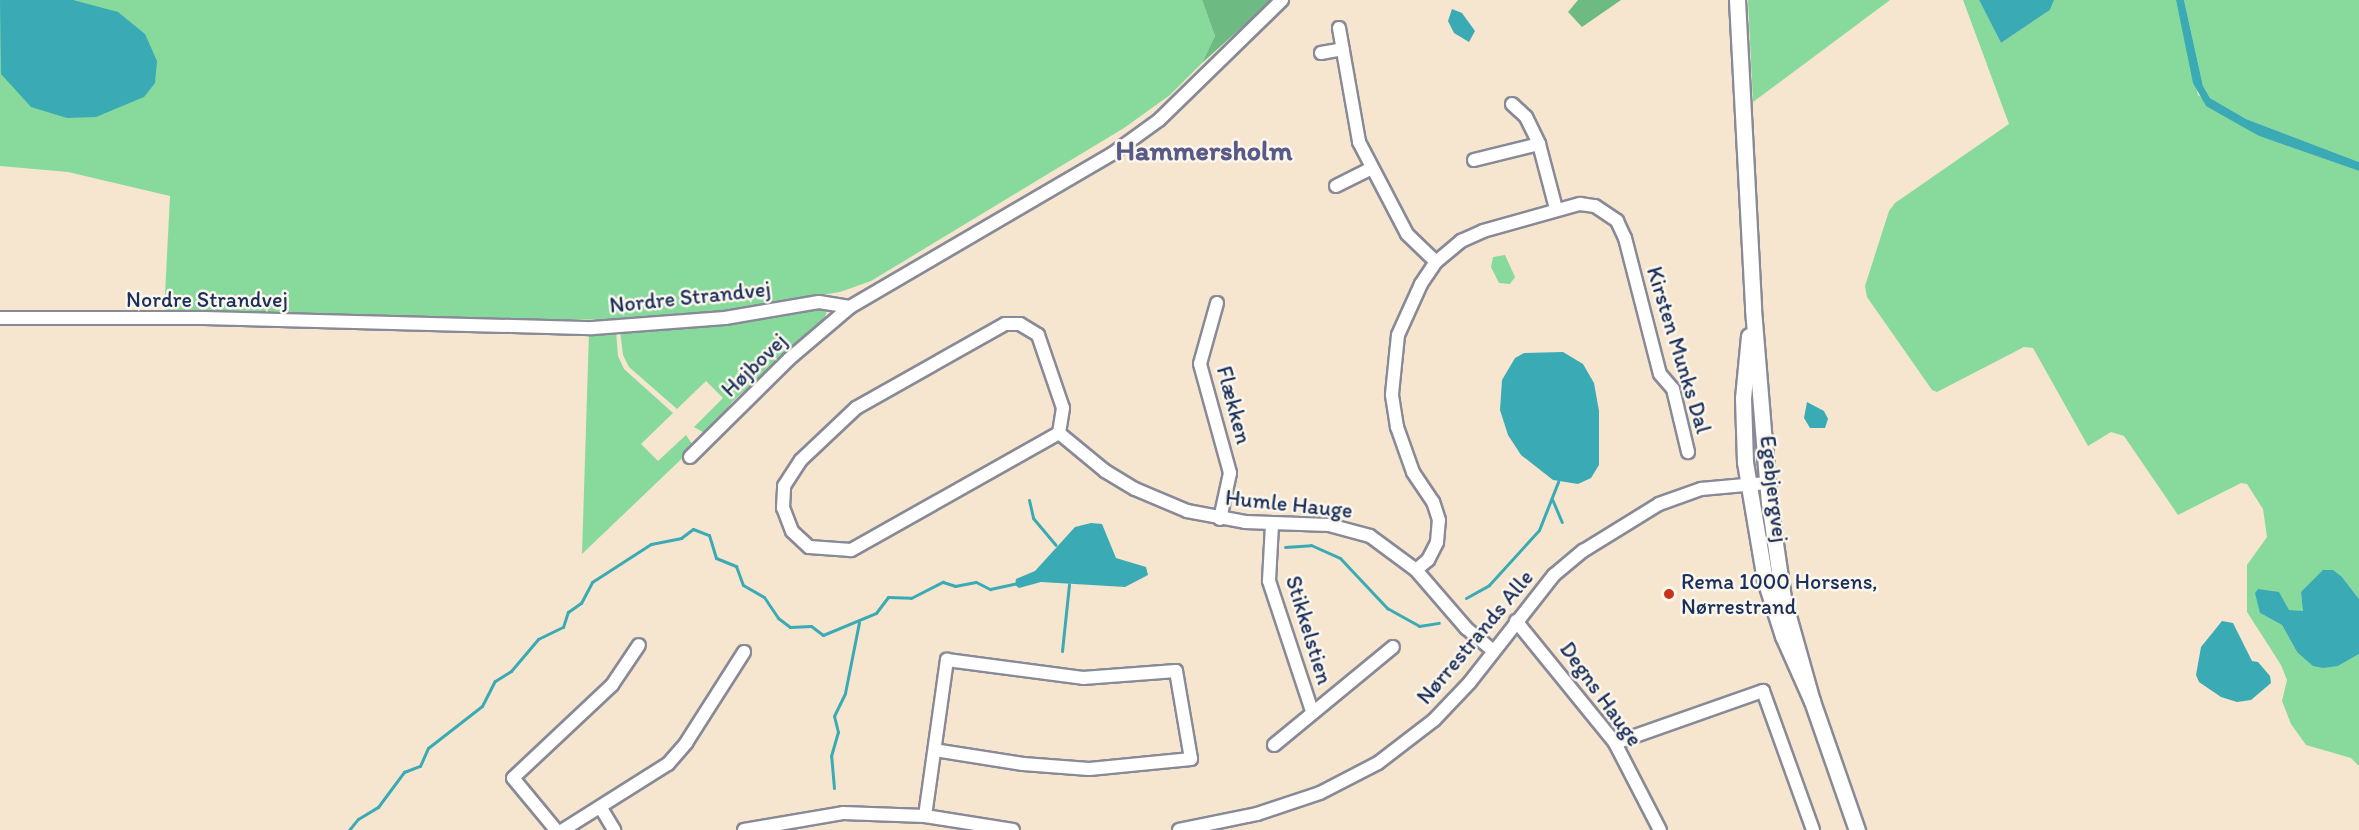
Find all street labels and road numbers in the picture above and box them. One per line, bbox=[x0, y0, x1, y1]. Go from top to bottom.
street label: Kirsten Munks Dal bbox=[1641, 263, 1717, 437]
street label: Nordre Strandvej bbox=[608, 275, 772, 319]
street label: Nordre Strandvej bbox=[126, 287, 288, 313]
street label: Højbovej bbox=[716, 327, 792, 403]
street label: Flækken bbox=[1211, 363, 1257, 447]
street label: Egebjergvej bbox=[1754, 434, 1794, 544]
street label: Humle Hauge bbox=[1224, 484, 1354, 524]
street label: Nørrestrands Alle bbox=[1411, 564, 1539, 710]
street label: Stikkelstien bbox=[1280, 573, 1338, 687]
street label: Degns Hauge bbox=[1554, 636, 1648, 752]

